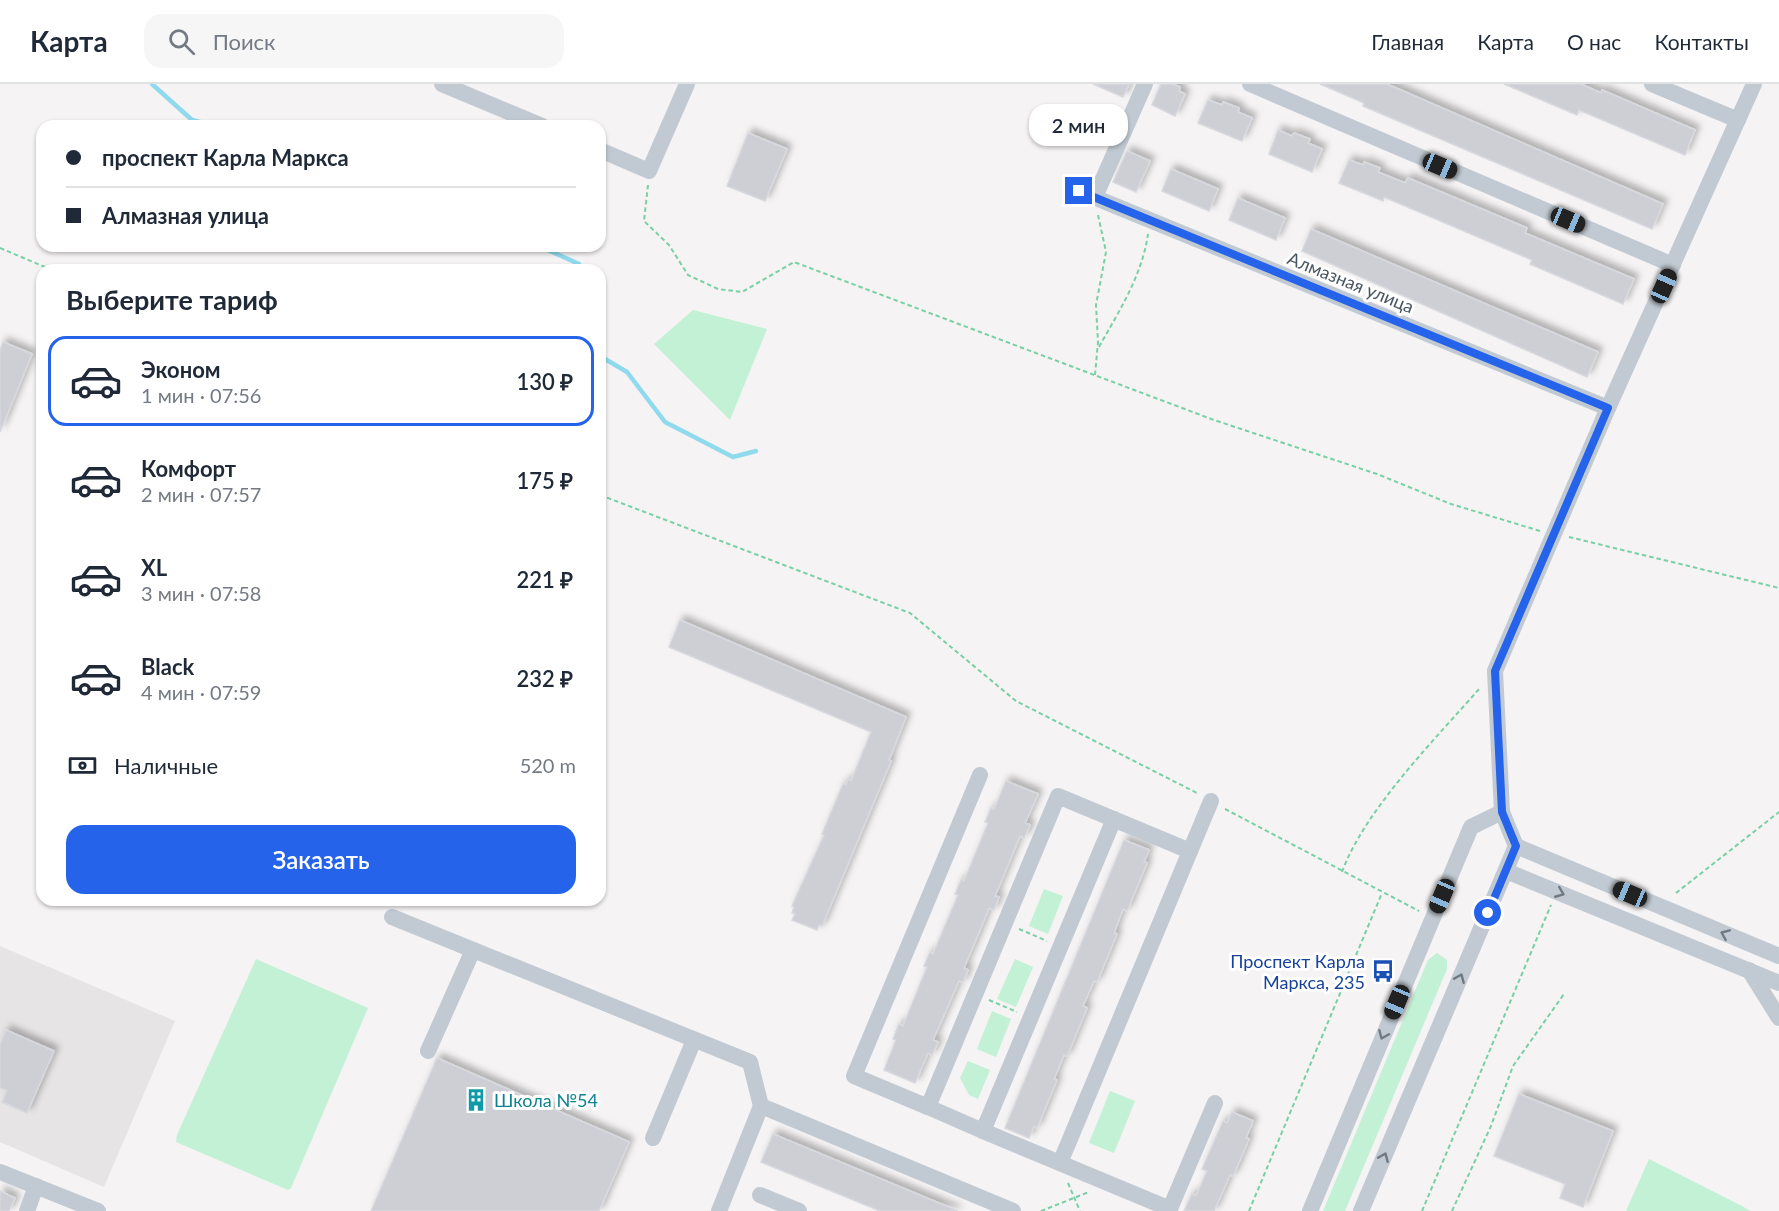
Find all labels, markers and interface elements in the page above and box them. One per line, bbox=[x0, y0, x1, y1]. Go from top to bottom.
search box bbox=[144, 14, 564, 68]
text: Карта bbox=[30, 24, 108, 58]
icon: search bbox=[165, 25, 198, 58]
text: Поиск bbox=[213, 28, 276, 55]
text: Главная bbox=[1371, 29, 1444, 54]
text: Карта bbox=[1477, 29, 1534, 54]
text: О нас bbox=[1567, 29, 1621, 54]
text: Контакты bbox=[1654, 29, 1749, 54]
callout: 2 мин bbox=[1030, 104, 1128, 146]
text: 2 мин bbox=[1052, 113, 1105, 137]
text: проспект Карла Маркса bbox=[102, 144, 349, 171]
car bbox=[1420, 151, 1460, 181]
route end bbox=[1065, 177, 1092, 204]
text: Алмазная улица bbox=[102, 202, 269, 229]
car bbox=[1548, 205, 1588, 235]
street label: Алмазная улица bbox=[1285, 247, 1417, 317]
car bbox=[1648, 266, 1680, 306]
text: Выберите тариф bbox=[66, 283, 278, 316]
icon: car bbox=[69, 354, 123, 408]
text: Эконом bbox=[141, 356, 221, 383]
text: 130 ₽ bbox=[516, 368, 573, 395]
text: 1 мин · 07:56 bbox=[141, 383, 261, 407]
icon: car bbox=[69, 453, 123, 507]
text: Комфорт bbox=[141, 455, 236, 482]
text: 175 ₽ bbox=[516, 467, 573, 494]
text: 2 мин · 07:57 bbox=[141, 482, 261, 506]
icon: car bbox=[69, 552, 123, 606]
text: XL bbox=[141, 554, 167, 581]
text: 221 ₽ bbox=[516, 566, 573, 593]
text: 3 мин · 07:58 bbox=[141, 581, 261, 605]
icon: car bbox=[69, 651, 123, 705]
text: Black bbox=[141, 653, 194, 680]
text: 232 ₽ bbox=[516, 665, 573, 692]
text: 4 мин · 07:59 bbox=[141, 680, 261, 704]
icon: cash bbox=[66, 749, 99, 782]
text: Наличные bbox=[114, 752, 218, 779]
text: 520 m bbox=[520, 753, 576, 777]
button: Заказать bbox=[66, 825, 576, 894]
car bbox=[1427, 876, 1457, 916]
car bbox=[1610, 879, 1650, 909]
one-way arrow bbox=[1554, 886, 1565, 898]
route start bbox=[1474, 899, 1501, 926]
one-way arrow bbox=[1720, 929, 1731, 941]
place label: Проспект Карла Маркса, 235 bbox=[1230, 950, 1365, 993]
bus stop icon: Проспект Карла Маркса, 235 bbox=[1370, 958, 1396, 984]
one-way arrow bbox=[1453, 973, 1465, 984]
car bbox=[1382, 982, 1412, 1022]
one-way arrow bbox=[1378, 1028, 1390, 1039]
building icon: Школа №54 bbox=[463, 1087, 489, 1113]
place label: Школа №54 bbox=[494, 1089, 598, 1111]
one-way arrow bbox=[1377, 1152, 1389, 1163]

